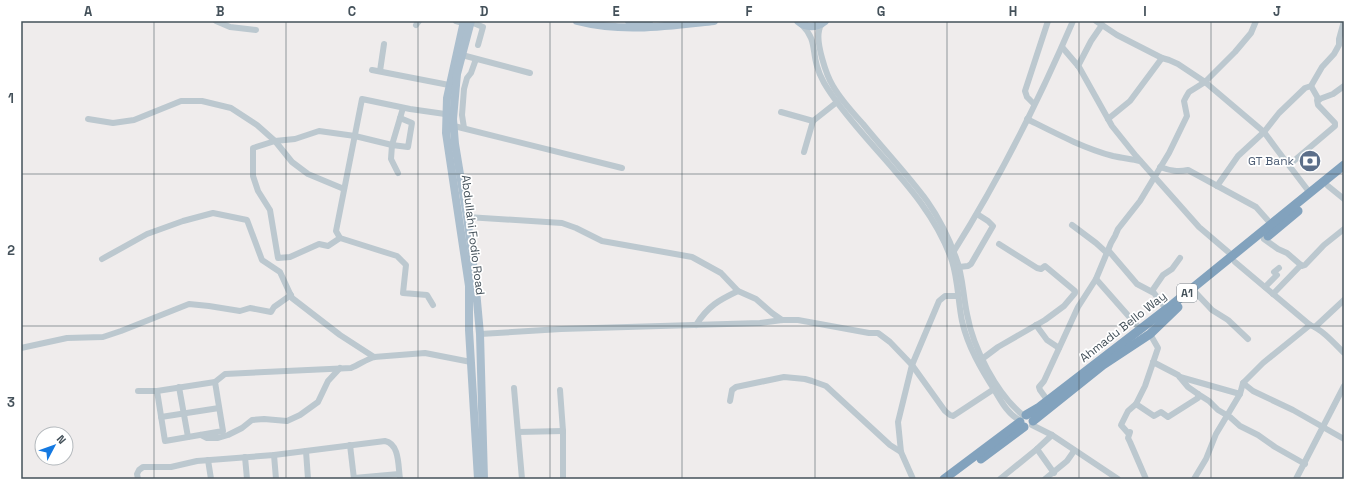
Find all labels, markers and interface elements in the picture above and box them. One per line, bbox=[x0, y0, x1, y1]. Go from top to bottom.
text: A bbox=[84, 3, 93, 20]
text: B bbox=[216, 3, 225, 20]
text: C bbox=[348, 3, 356, 20]
text: D bbox=[480, 3, 489, 20]
text: E bbox=[612, 3, 620, 20]
text: F bbox=[746, 3, 753, 20]
text: G bbox=[877, 3, 885, 20]
text: H bbox=[1009, 3, 1017, 20]
text: I bbox=[1143, 3, 1147, 20]
text: J bbox=[1273, 3, 1281, 20]
text: 1 bbox=[8, 90, 14, 107]
bank icon: GT Bank bbox=[1297, 148, 1323, 174]
place label: GT Bank bbox=[1248, 153, 1295, 169]
street label: Abdullahi Fodio Road bbox=[458, 174, 488, 296]
text: 2 bbox=[7, 242, 15, 259]
road number: A1 bbox=[1177, 284, 1197, 302]
street label: Ahmadu Bello Way bbox=[1076, 288, 1170, 366]
text: 3 bbox=[7, 394, 15, 411]
north arrow bbox=[34, 426, 74, 466]
text: N bbox=[54, 432, 69, 447]

